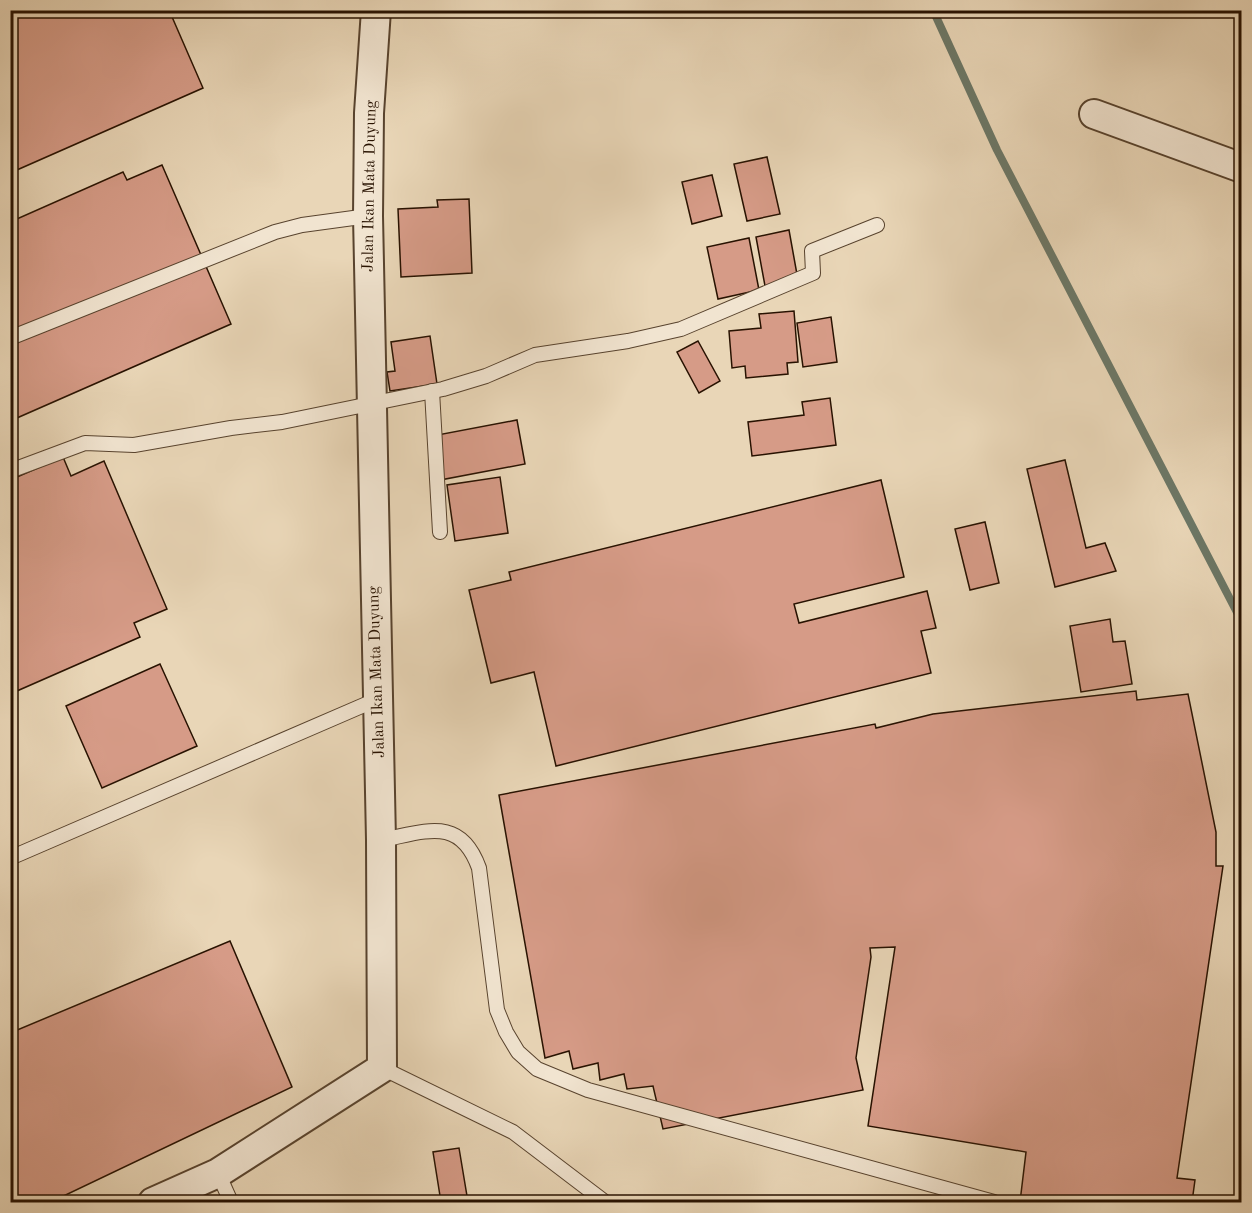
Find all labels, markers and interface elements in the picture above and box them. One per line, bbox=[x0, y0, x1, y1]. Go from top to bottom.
street label: Jalan Ikan Mata Duyung bbox=[360, 99, 380, 272]
street label: Jalan Ikan Mata Duyung bbox=[366, 585, 388, 758]

